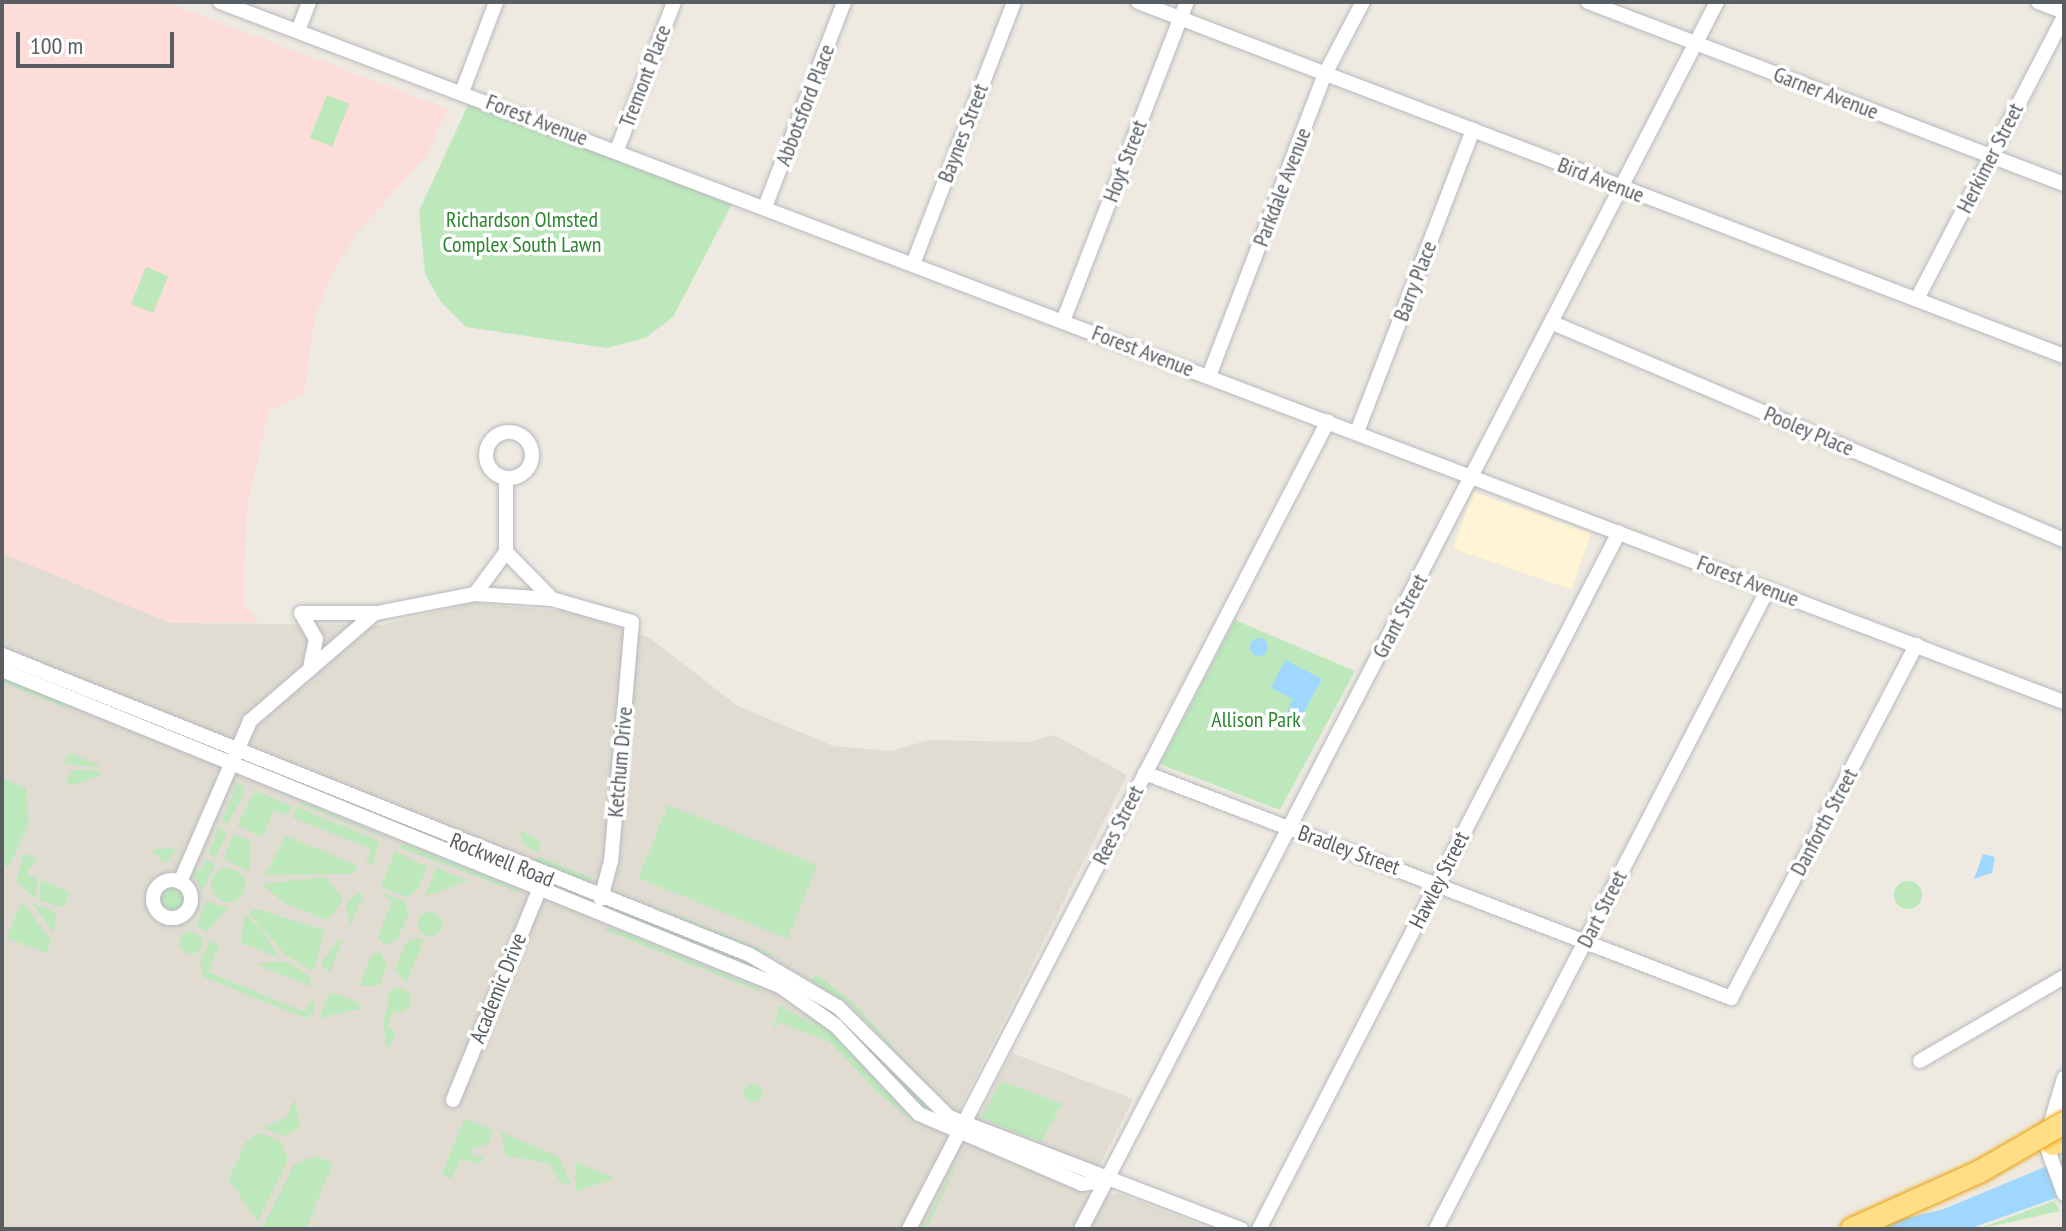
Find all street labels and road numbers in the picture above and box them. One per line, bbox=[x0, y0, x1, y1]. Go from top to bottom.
street label: Tremont Place bbox=[613, 21, 677, 131]
street label: Abbotsford Place bbox=[770, 40, 840, 170]
street label: Garner Avenue bbox=[1770, 61, 1882, 125]
street label: Baynes Street bbox=[932, 80, 994, 186]
street label: Forest Avenue bbox=[482, 88, 592, 152]
street label: Herkimer Street bbox=[1951, 99, 2029, 217]
street label: Hoyt Street bbox=[1097, 116, 1153, 206]
street label: Parkdale Avenue bbox=[1247, 124, 1317, 250]
street label: Bird Avenue bbox=[1554, 151, 1648, 209]
street label: Barry Place bbox=[1388, 237, 1442, 325]
street label: Forest Avenue bbox=[1088, 319, 1198, 383]
street label: Pooley Place bbox=[1760, 400, 1858, 462]
street label: Forest Avenue bbox=[1693, 549, 1803, 613]
street label: Grant Street bbox=[1367, 569, 1433, 663]
street label: Ketchum Drive bbox=[602, 706, 638, 818]
street label: Danforth Street bbox=[1785, 764, 1863, 880]
street label: Rees Street bbox=[1087, 781, 1149, 869]
street label: Bradley Street bbox=[1294, 819, 1404, 881]
street label: Rockwell Road bbox=[446, 827, 558, 893]
street label: Hawley Street bbox=[1403, 827, 1475, 933]
street label: Dart Street bbox=[1571, 866, 1633, 952]
street label: Academic Drive bbox=[464, 929, 532, 1047]

